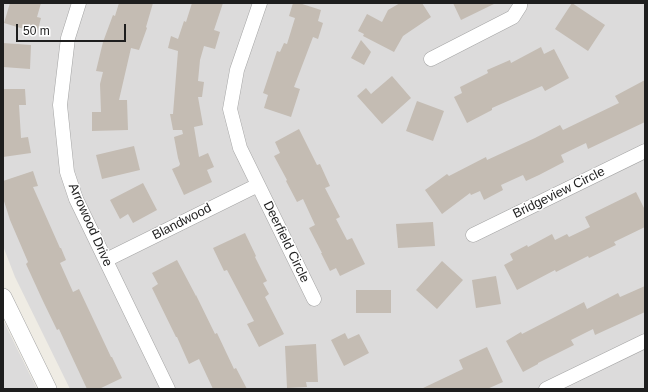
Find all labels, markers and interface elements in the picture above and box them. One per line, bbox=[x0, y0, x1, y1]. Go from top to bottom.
scale bar bbox=[18, 16, 128, 42]
text: 50 m bbox=[23, 24, 50, 38]
street label: Bridgeview Circle bbox=[510, 164, 608, 222]
street label: Arrowood Drive bbox=[65, 181, 115, 269]
street label: Deerfield Circle bbox=[260, 199, 312, 285]
street label: Blandwood bbox=[150, 200, 214, 244]

